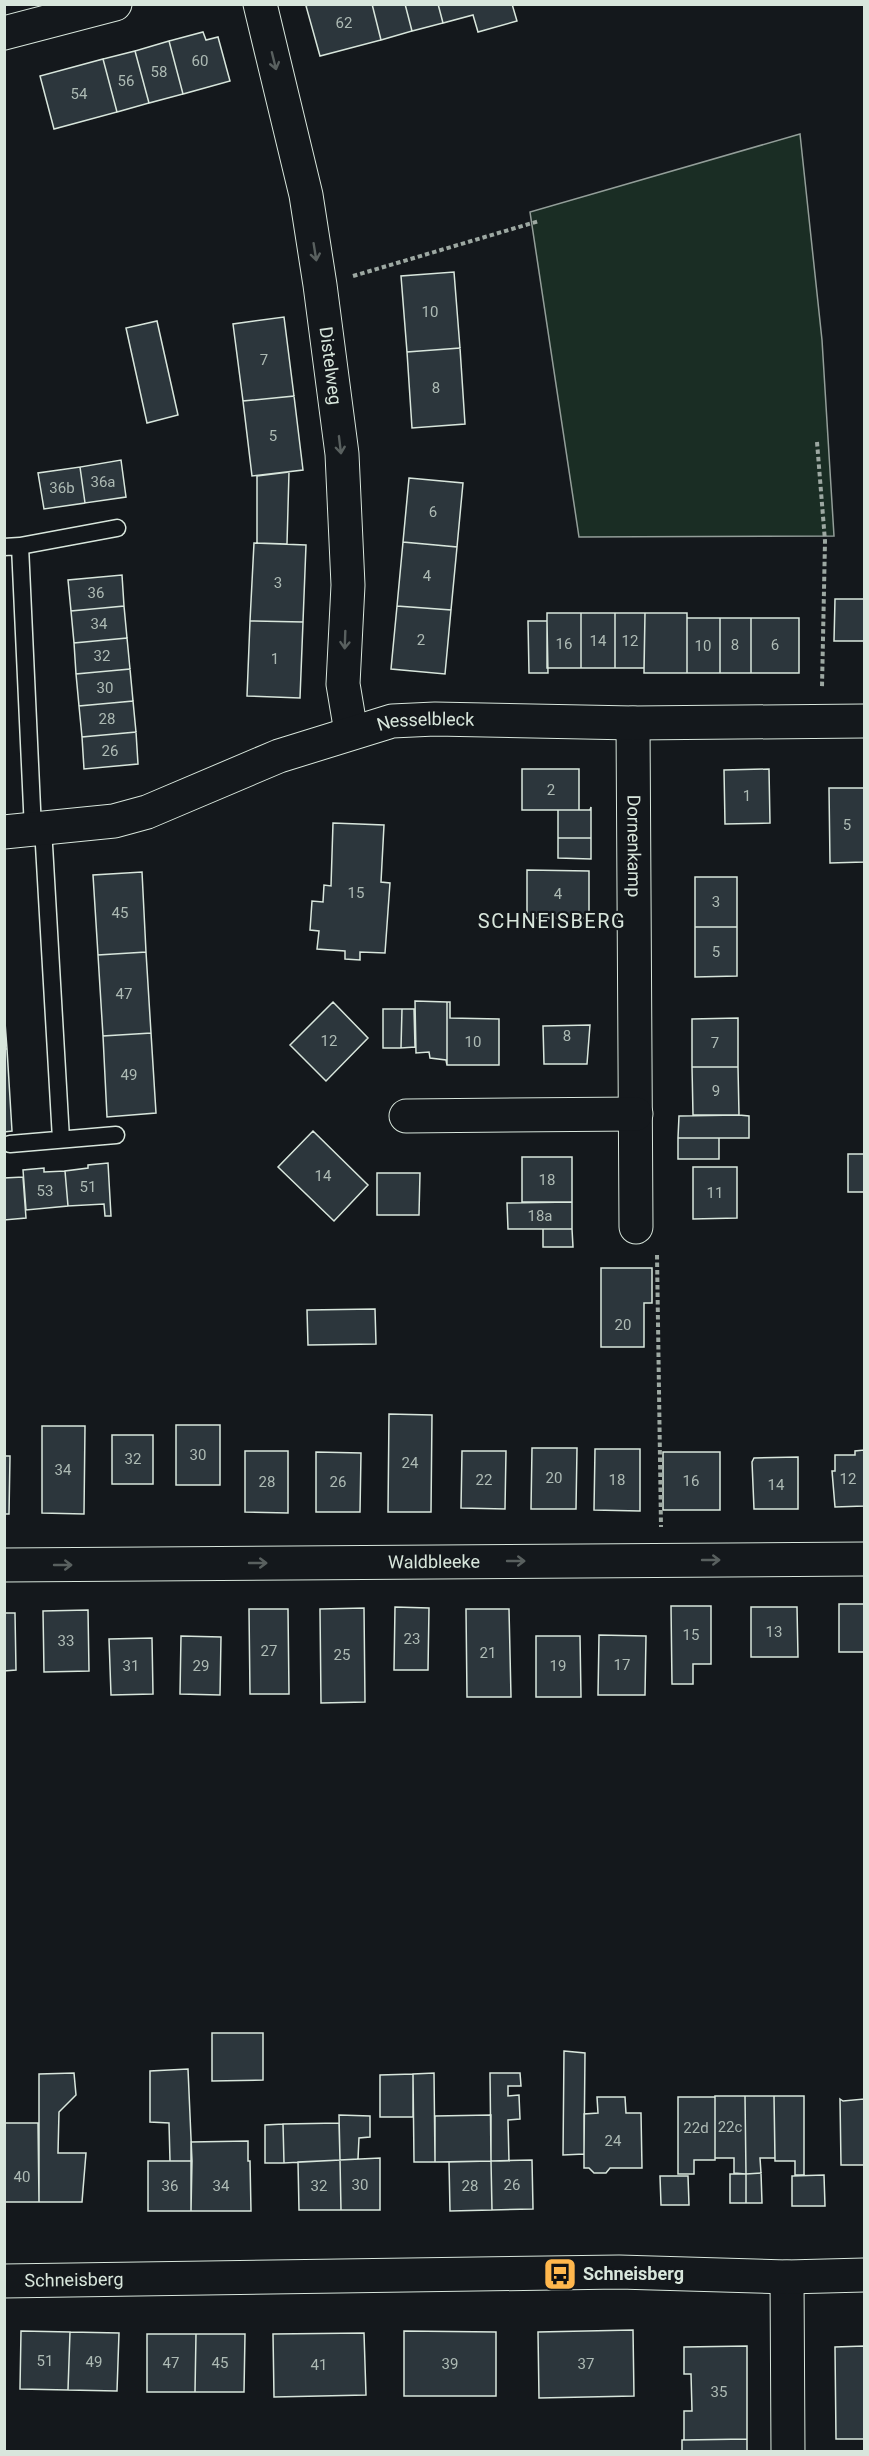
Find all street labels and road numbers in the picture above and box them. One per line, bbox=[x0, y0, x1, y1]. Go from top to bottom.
street label: Distelweg bbox=[316, 325, 346, 406]
street label: Nesselbleck bbox=[374, 708, 475, 735]
street label: Dornenkamp bbox=[623, 795, 645, 897]
street label: Waldbleeke bbox=[388, 1551, 480, 1572]
street label: Schneisberg bbox=[24, 2268, 124, 2291]

